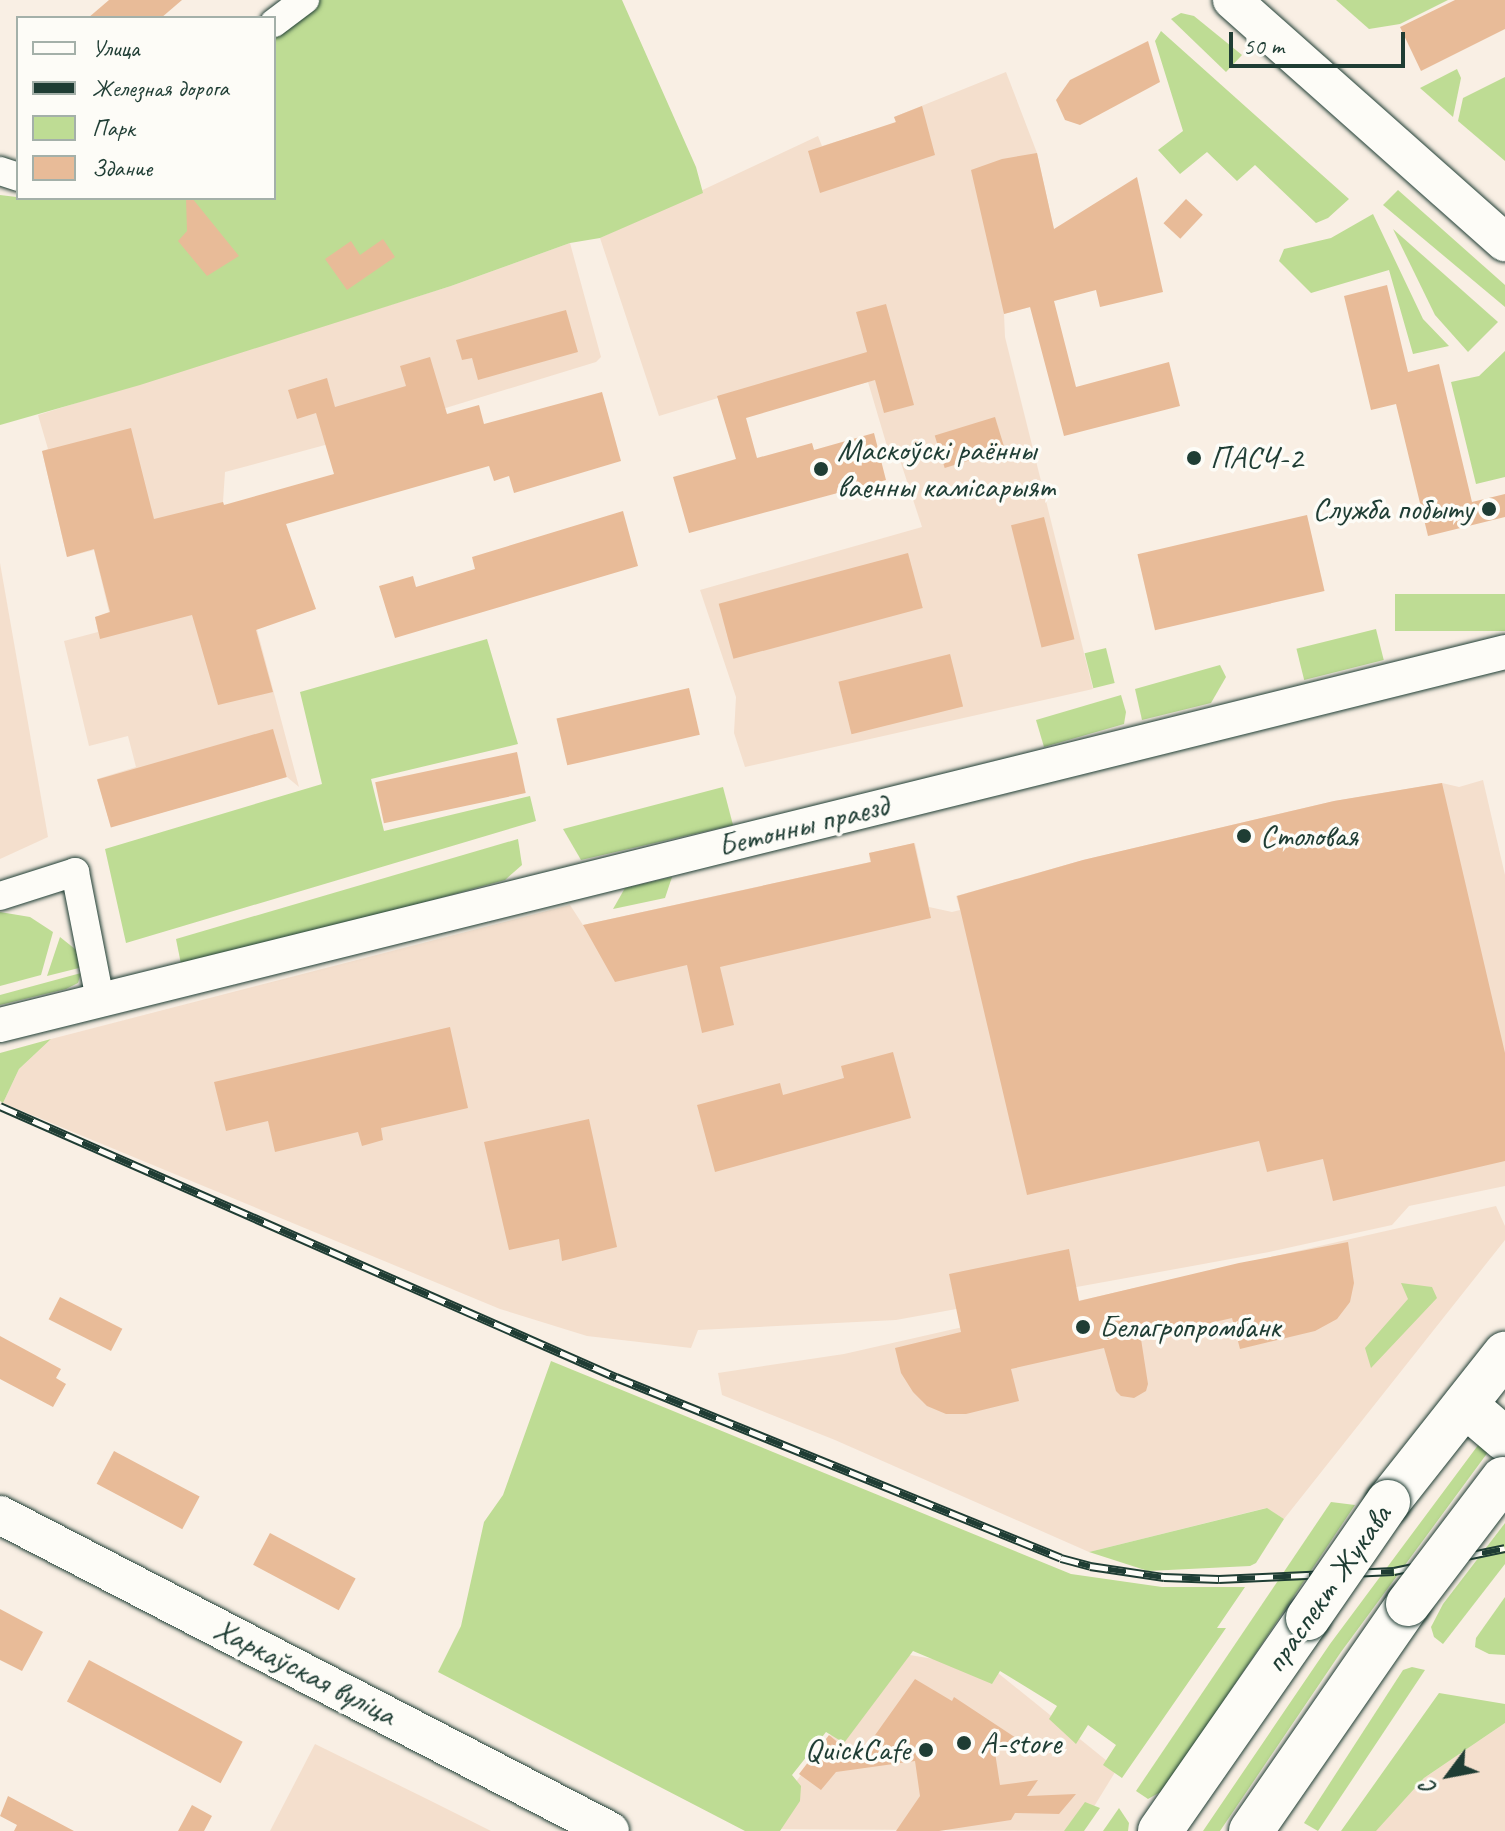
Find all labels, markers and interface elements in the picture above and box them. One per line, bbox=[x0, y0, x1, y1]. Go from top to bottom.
legend bbox=[16, 16, 276, 200]
scale bar bbox=[1233, 16, 1409, 66]
text: 50 m bbox=[1243, 31, 1284, 61]
text: Улица bbox=[92, 33, 140, 63]
text: Железная дорога bbox=[92, 73, 229, 103]
text: Парк bbox=[92, 113, 135, 143]
text: Здание bbox=[92, 153, 152, 183]
place label: Маскоўскі раённы ваенны камісарыят bbox=[837, 432, 1054, 507]
place label: ПАСЧ-2 bbox=[1210, 439, 1303, 477]
marker: ПАСЧ-2 bbox=[1185, 449, 1203, 467]
marker: Маскоўскі раённы ваенны камісарыят bbox=[812, 460, 830, 478]
place label: Служба побыту bbox=[1313, 490, 1473, 528]
marker: Служба побыту bbox=[1480, 500, 1498, 518]
street label: Бетонны праезд bbox=[714, 786, 892, 866]
place label: Столовая bbox=[1260, 817, 1358, 855]
marker: Столовая bbox=[1235, 827, 1253, 845]
place label: Белагропромбанк bbox=[1099, 1308, 1281, 1346]
marker: Белагропромбанк bbox=[1074, 1318, 1092, 1336]
street label: праспект Жукава bbox=[1256, 1498, 1400, 1680]
street label: Харкаўская вуліца bbox=[209, 1610, 401, 1734]
place label: А-store bbox=[980, 1724, 1061, 1762]
place label: QuickCafe bbox=[805, 1731, 910, 1769]
marker: А-store bbox=[955, 1734, 973, 1752]
north arrow bbox=[1409, 1735, 1489, 1815]
marker: QuickCafe bbox=[917, 1741, 935, 1759]
text: С bbox=[1414, 1776, 1443, 1800]

